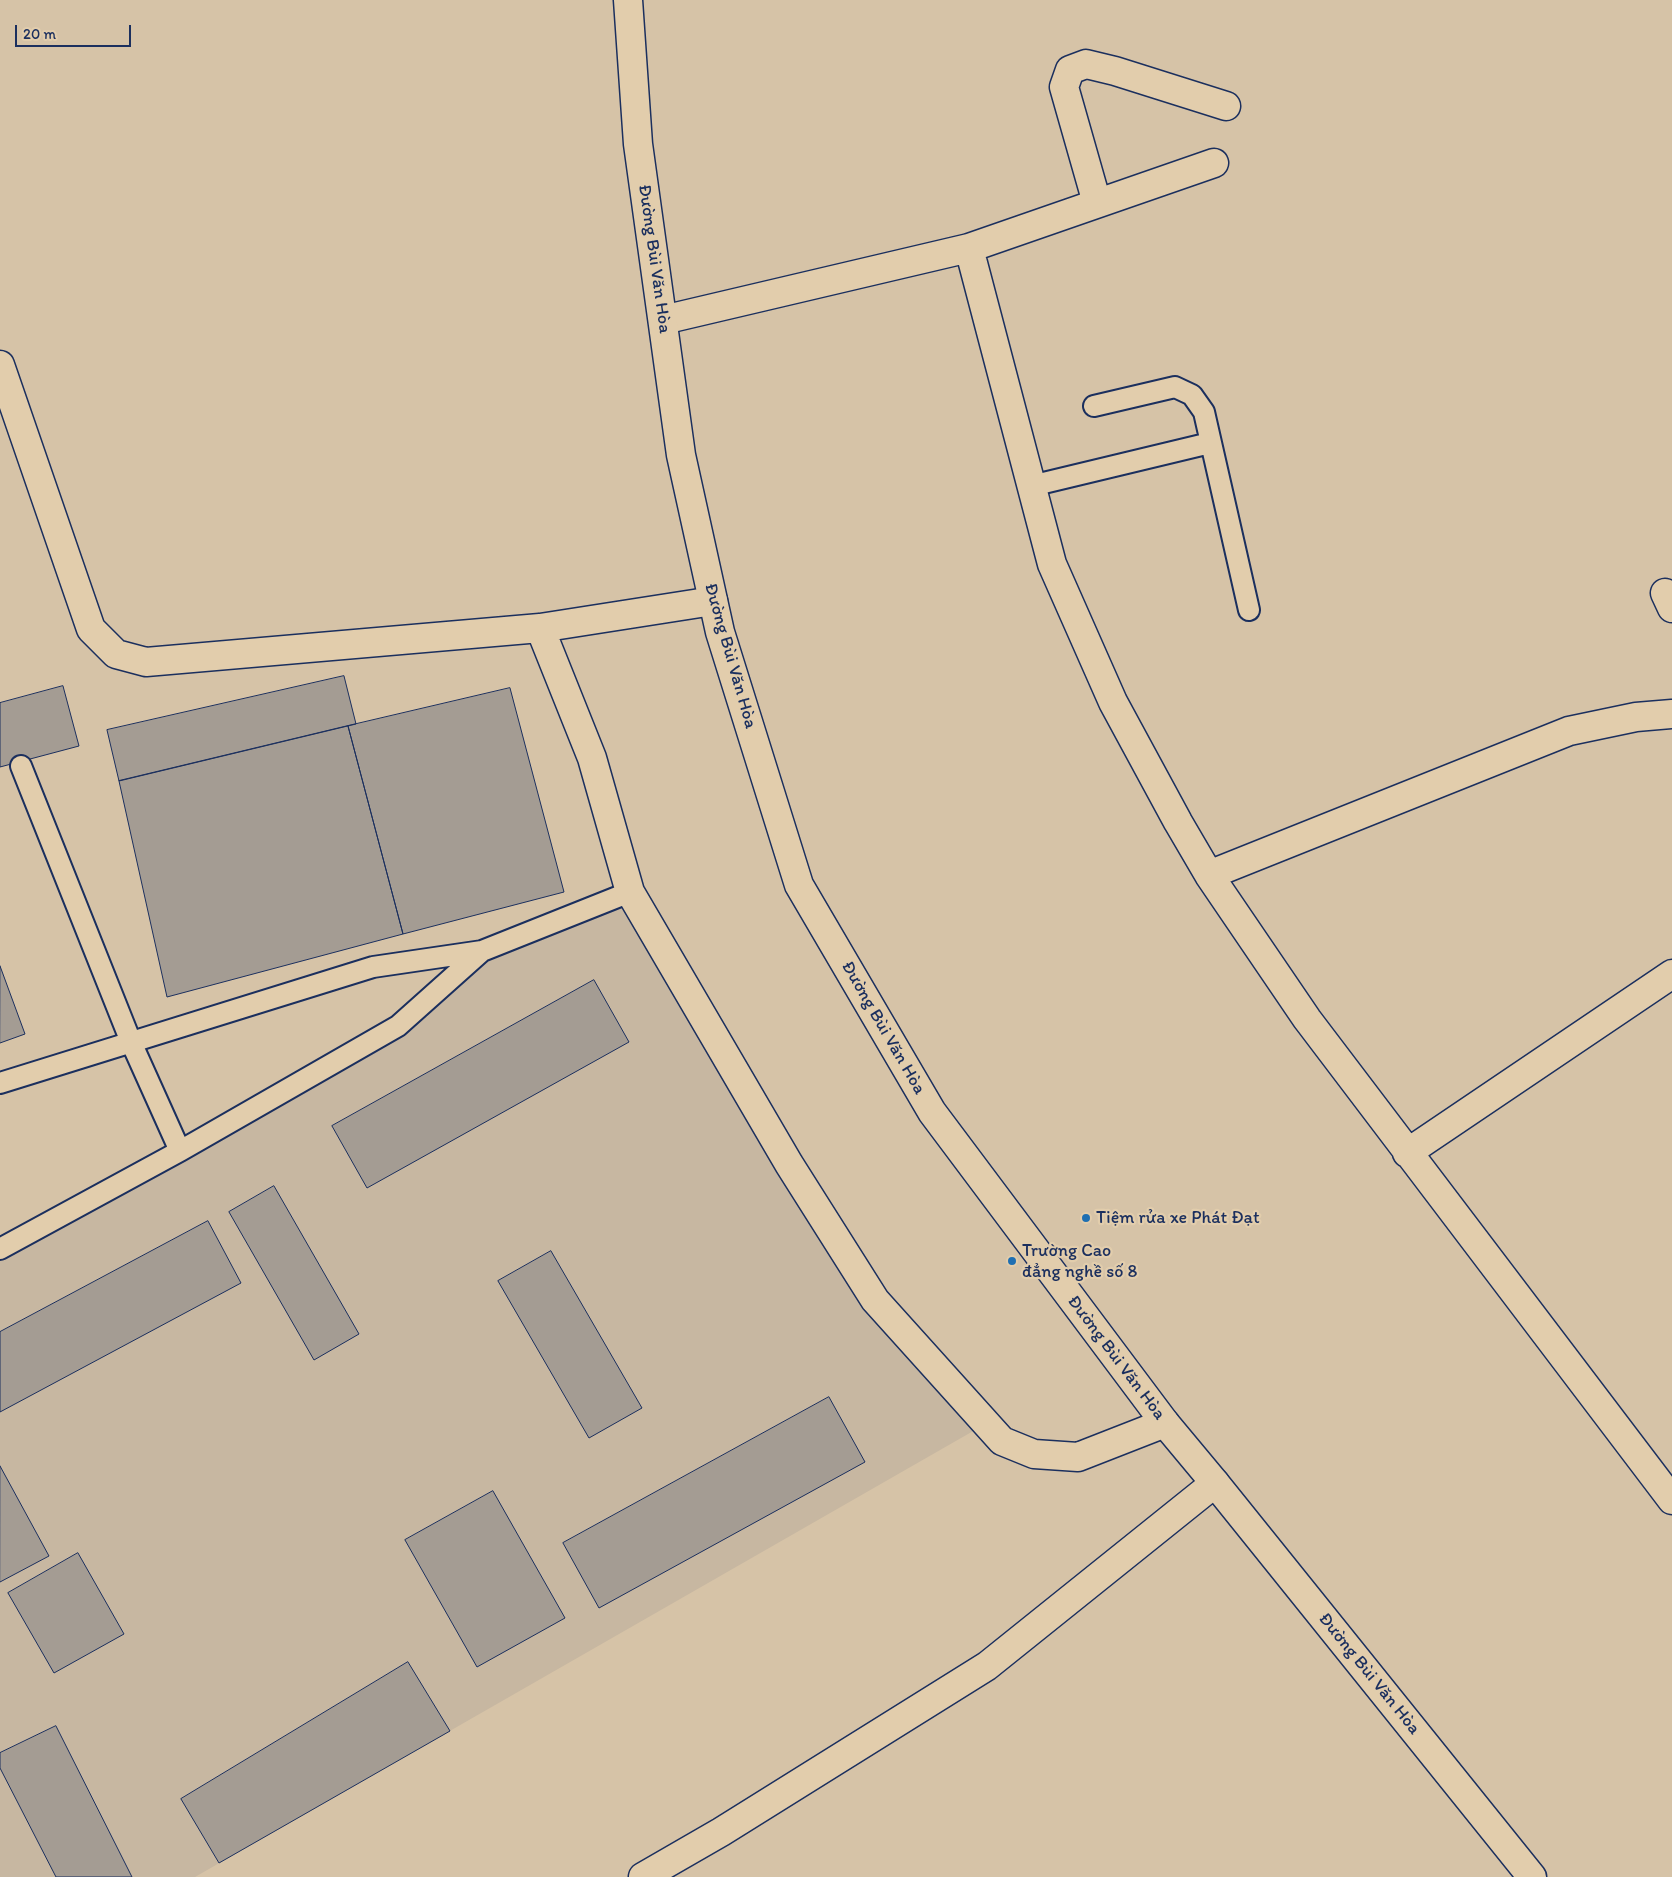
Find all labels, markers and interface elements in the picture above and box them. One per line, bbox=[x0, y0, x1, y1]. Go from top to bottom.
scale bar bbox=[18, 15, 134, 47]
text: 20 m bbox=[23, 25, 56, 43]
street label: Đường Bùi Văn Hòa bbox=[633, 183, 675, 335]
street label: Đường Bùi Văn Hòa bbox=[699, 581, 761, 731]
street label: Đường Bùi Văn Hòa bbox=[836, 958, 930, 1098]
place label: Tiệm rửa xe Phát Đạt bbox=[1096, 1207, 1260, 1229]
marker: Tiệm rửa xe Phát Đạt bbox=[1080, 1212, 1092, 1224]
place label: Trường Cao đẳng nghề số 8 bbox=[1022, 1240, 1137, 1282]
marker: Trường Cao đẳng nghề số 8 bbox=[1006, 1255, 1018, 1267]
street label: Đường Bùi Văn Hòa bbox=[1062, 1292, 1170, 1424]
street label: Đường Bùi Văn Hòa bbox=[1313, 1609, 1425, 1739]

